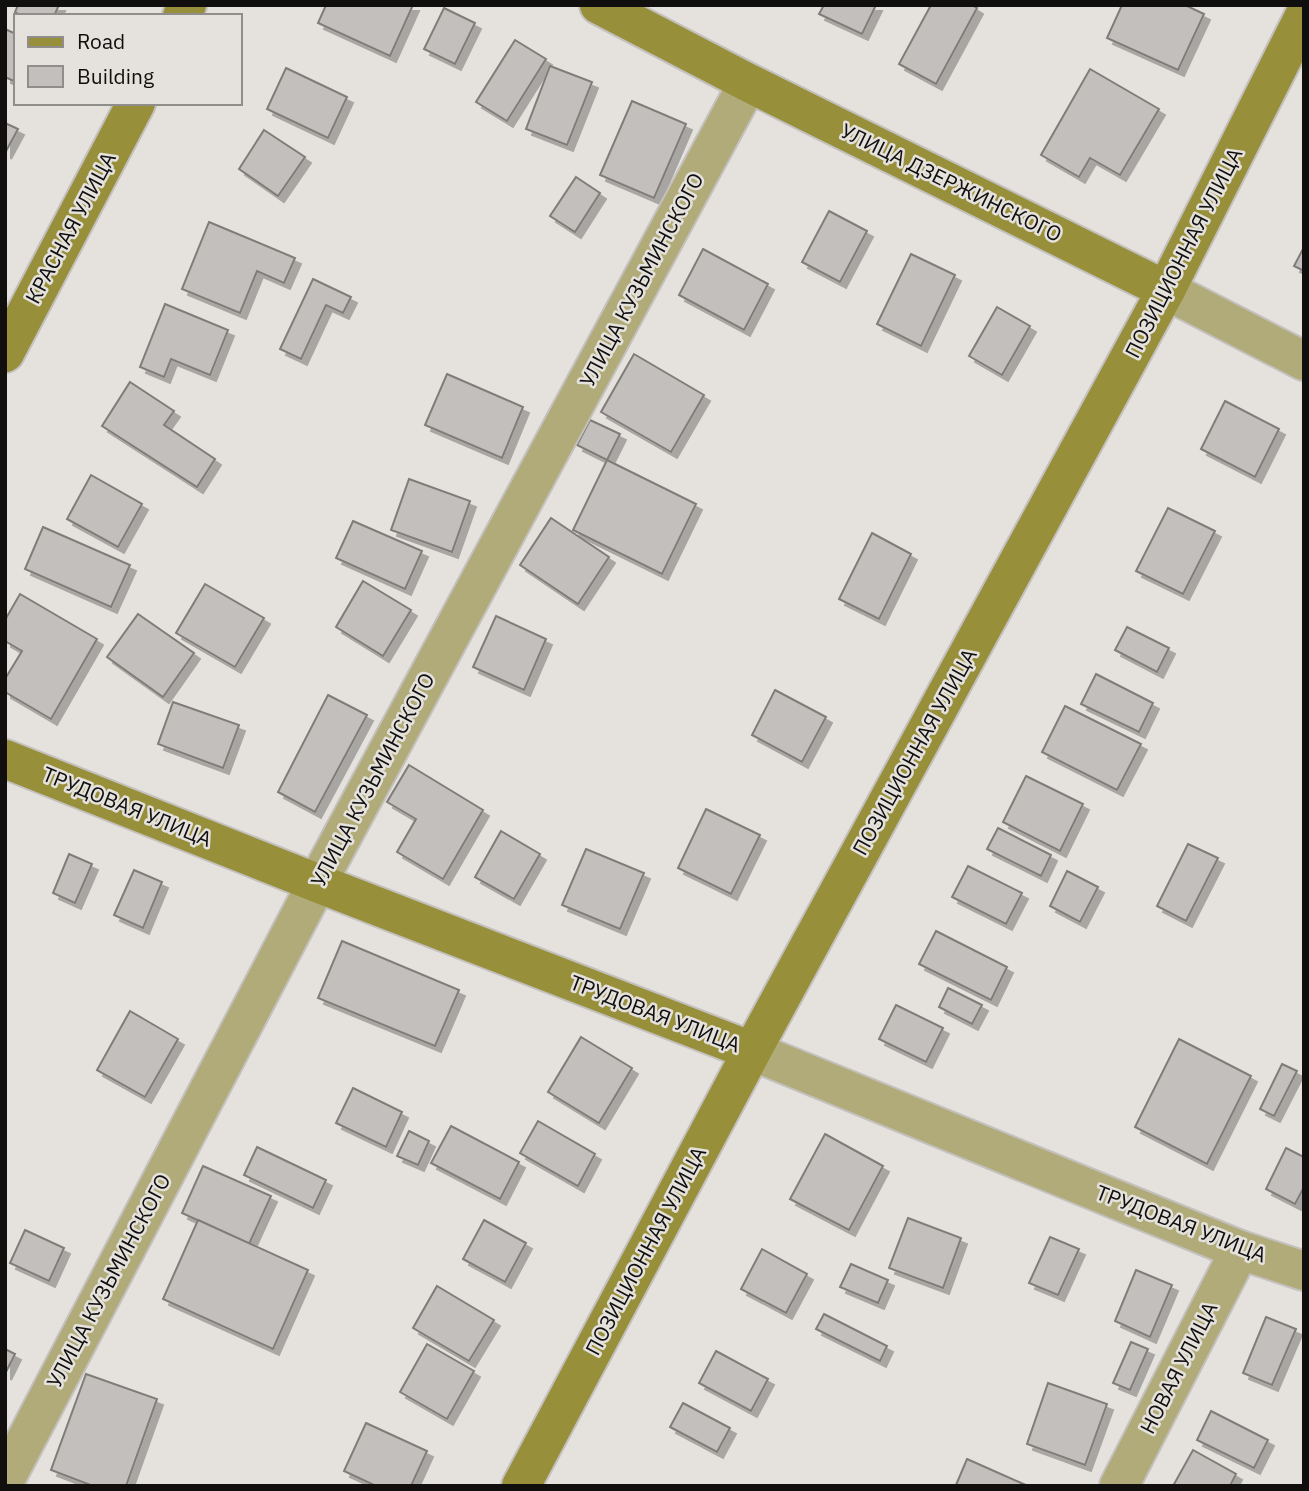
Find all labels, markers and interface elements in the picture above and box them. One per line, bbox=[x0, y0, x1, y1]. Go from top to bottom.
legend bbox=[14, 14, 242, 105]
text: Road bbox=[77, 27, 125, 55]
text: Building bbox=[77, 62, 154, 90]
street label: УЛИЦА ДЗЕРЖИНСКОГО bbox=[836, 116, 1067, 248]
street label: ПОЗИЦИОННАЯ УЛИЦА bbox=[1118, 143, 1248, 362]
street label: КРАСНАЯ УЛИЦА bbox=[18, 147, 122, 308]
street label: УЛИЦА КУЗЬМИНСКОГО bbox=[573, 167, 710, 392]
street label: ПОЗИЦИОННАЯ УЛИЦА bbox=[846, 643, 983, 860]
street label: УЛИЦА КУЗЬМИНСКОГО bbox=[304, 667, 441, 892]
street label: ТРУДОВАЯ УЛИЦА bbox=[38, 759, 216, 853]
street label: ТРУДОВАЯ УЛИЦА bbox=[566, 968, 745, 1058]
street label: ПОЗИЦИОННАЯ УЛИЦА bbox=[578, 1141, 712, 1360]
street label: УЛИЦА КУЗЬМИНСКОГО bbox=[40, 1168, 177, 1393]
street label: ТРУДОВАЯ УЛИЦА bbox=[1092, 1178, 1271, 1268]
street label: НОВАЯ УЛИЦА bbox=[1133, 1297, 1223, 1438]

